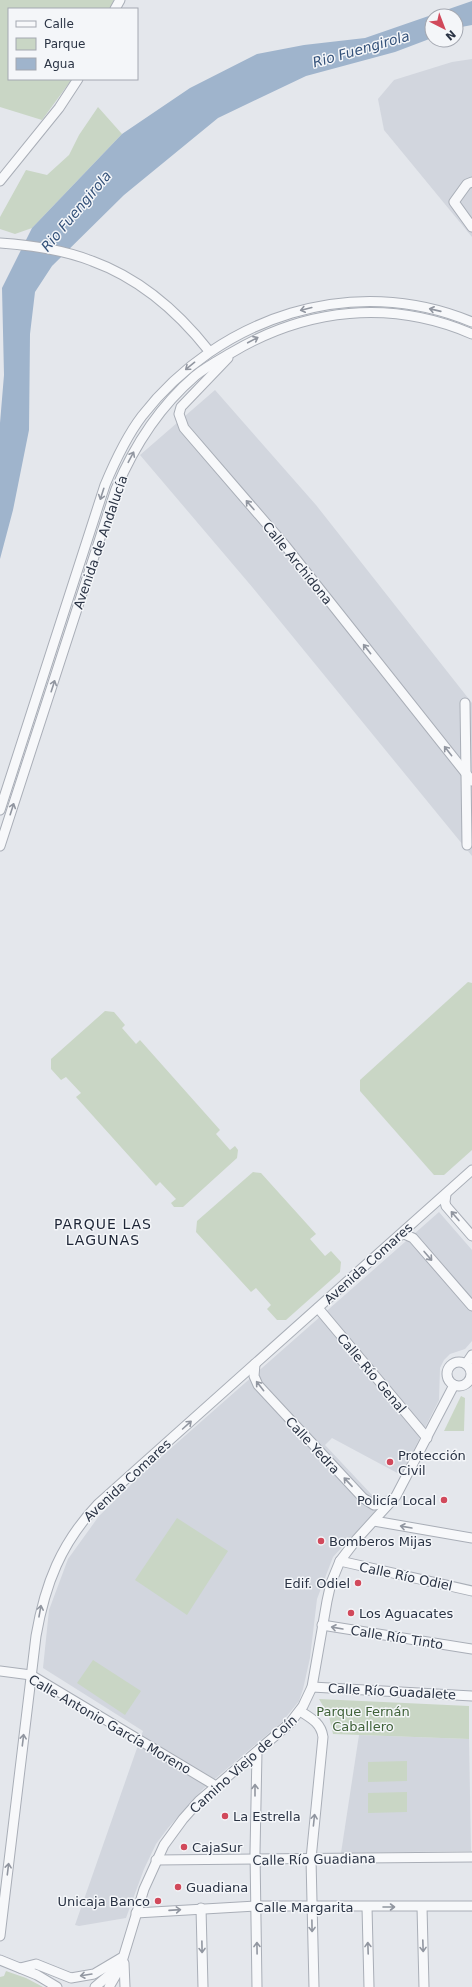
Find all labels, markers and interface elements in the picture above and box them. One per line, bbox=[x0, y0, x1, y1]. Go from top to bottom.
legend bbox=[8, 8, 138, 80]
north arrow bbox=[424, 8, 464, 48]
text: Calle bbox=[44, 17, 74, 31]
text: N bbox=[443, 27, 458, 43]
water label: Rio Fuengirola bbox=[311, 28, 411, 70]
text: Parque bbox=[44, 37, 85, 51]
text: Agua bbox=[44, 57, 75, 71]
water label: Rio Fuengirola bbox=[38, 168, 114, 254]
one-way arrow bbox=[300, 305, 313, 313]
one-way arrow bbox=[429, 306, 442, 313]
one-way arrow bbox=[247, 336, 259, 344]
one-way arrow bbox=[185, 361, 196, 370]
one-way arrow bbox=[128, 451, 135, 463]
street label: Avenida de Andalucía bbox=[71, 473, 130, 611]
one-way arrow bbox=[98, 487, 105, 500]
one-way arrow bbox=[245, 499, 254, 510]
street label: Calle Archidona bbox=[260, 519, 335, 608]
one-way arrow bbox=[363, 644, 371, 655]
one-way arrow bbox=[49, 680, 57, 692]
one-way arrow bbox=[443, 745, 452, 756]
one-way arrow bbox=[9, 803, 16, 816]
one-way arrow bbox=[450, 1211, 459, 1222]
district label: PARQUE LAS LAGUNAS bbox=[54, 1216, 152, 1248]
street label: Avenida Comares bbox=[321, 1220, 416, 1307]
one-way arrow bbox=[424, 1250, 433, 1261]
street label: Calle Río Genal bbox=[334, 1331, 409, 1416]
one-way arrow bbox=[256, 1381, 265, 1391]
street label: Calle Yedra bbox=[283, 1414, 343, 1477]
one-way arrow bbox=[182, 1420, 192, 1430]
street label: Avenida Comares bbox=[81, 1436, 174, 1525]
place label: Protección Civil bbox=[398, 1448, 466, 1478]
marker: Protección Civil bbox=[385, 1457, 395, 1467]
one-way arrow bbox=[343, 1477, 352, 1487]
place label: Policía Local bbox=[357, 1493, 436, 1508]
marker: Policía Local bbox=[439, 1495, 449, 1505]
one-way arrow bbox=[400, 1522, 413, 1530]
place label: Bomberos Mijas bbox=[329, 1534, 432, 1549]
marker: Bomberos Mijas bbox=[316, 1536, 326, 1546]
street label: Calle Río Odiel bbox=[358, 1559, 454, 1594]
place label: Edif. Odiel bbox=[284, 1576, 350, 1591]
marker: Edif. Odiel bbox=[353, 1578, 363, 1588]
one-way arrow bbox=[37, 1605, 45, 1618]
place label: Los Aguacates bbox=[359, 1606, 453, 1621]
marker: Los Aguacates bbox=[346, 1608, 356, 1618]
street label: Calle Río Tinto bbox=[350, 1623, 444, 1652]
one-way arrow bbox=[331, 1624, 344, 1632]
street label: Calle Antonio García Moreno bbox=[26, 1672, 194, 1777]
street label: Calle Río Guadalete bbox=[327, 1681, 456, 1702]
park label: Parque Fernán Caballero bbox=[316, 1704, 410, 1734]
street label: Camino Viejo de Coín bbox=[187, 1712, 300, 1816]
one-way arrow bbox=[20, 1734, 27, 1747]
one-way arrow bbox=[251, 1784, 259, 1797]
place label: La Estrella bbox=[233, 1809, 301, 1824]
marker: La Estrella bbox=[220, 1811, 230, 1821]
one-way arrow bbox=[311, 1814, 318, 1827]
place label: CajaSur bbox=[192, 1840, 243, 1855]
marker: CajaSur bbox=[179, 1842, 189, 1852]
street label: Calle Río Guadiana bbox=[252, 1851, 376, 1868]
one-way arrow bbox=[4, 1863, 12, 1876]
place label: Guadiana bbox=[186, 1880, 248, 1895]
marker: Guadiana bbox=[173, 1882, 183, 1892]
place label: Unicaja Banco bbox=[58, 1894, 150, 1909]
marker: Unicaja Banco bbox=[153, 1896, 163, 1906]
street label: Calle Margarita bbox=[255, 1900, 353, 1915]
one-way arrow bbox=[382, 1903, 395, 1911]
one-way arrow bbox=[168, 1907, 181, 1914]
one-way arrow bbox=[309, 1919, 316, 1932]
one-way arrow bbox=[419, 1939, 427, 1952]
one-way arrow bbox=[198, 1940, 206, 1953]
one-way arrow bbox=[253, 1942, 261, 1955]
one-way arrow bbox=[364, 1942, 372, 1955]
one-way arrow bbox=[80, 1971, 93, 1979]

